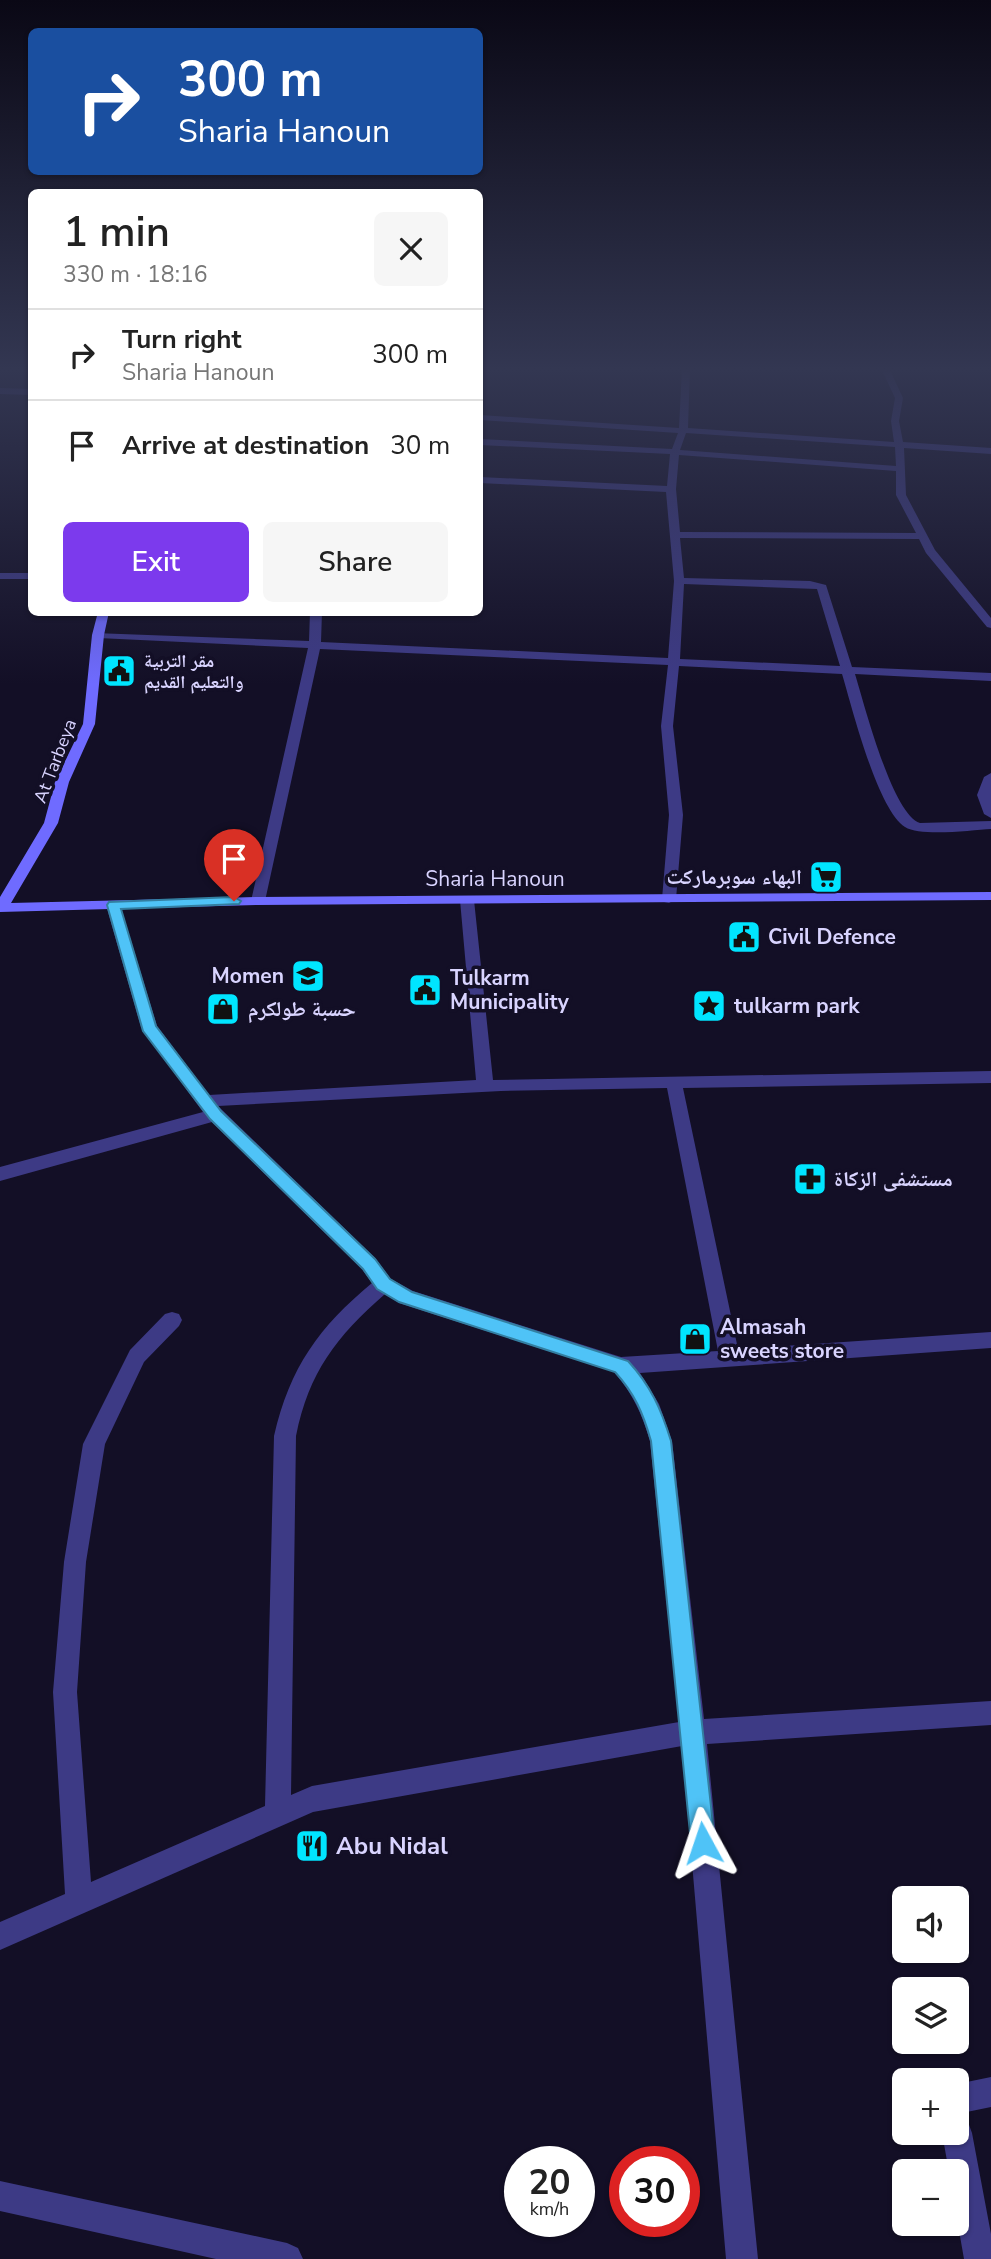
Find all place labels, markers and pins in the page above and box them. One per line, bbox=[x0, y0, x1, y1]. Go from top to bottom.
place label: مقر التربية والتعليم القديم bbox=[144, 649, 244, 694]
public building icon: مقر التربية والتعليم القديم bbox=[100, 652, 138, 690]
pin bbox=[204, 829, 264, 901]
supermarket icon: البهاء سوبرماركت bbox=[807, 858, 845, 896]
place label: البهاء سوبرماركت bbox=[666, 863, 802, 891]
public building icon: Civil Defence bbox=[725, 918, 763, 956]
place label: Civil Defence bbox=[768, 923, 896, 951]
school or university icon: Momen bbox=[289, 957, 327, 995]
place label: Momen bbox=[212, 962, 284, 990]
place label: Tulkarm Municipality bbox=[450, 964, 570, 1016]
public building icon: Tulkarm Municipality bbox=[406, 971, 444, 1009]
place icon: tulkarm park bbox=[690, 987, 728, 1025]
shop icon: حسبة طولكرم bbox=[204, 990, 242, 1028]
place label: tulkarm park bbox=[734, 992, 860, 1020]
place label: حسبة طولكرم bbox=[248, 995, 356, 1023]
pharmacy icon: مستشفى الزكاة bbox=[791, 1160, 829, 1198]
place label: مستشفى الزكاة bbox=[834, 1165, 953, 1193]
place label: Almasah sweets store bbox=[720, 1313, 844, 1365]
shop icon: Almasah sweets store bbox=[676, 1320, 714, 1358]
restaurant icon: Abu Nidal bbox=[293, 1827, 331, 1865]
place label: Abu Nidal bbox=[336, 1830, 448, 1862]

